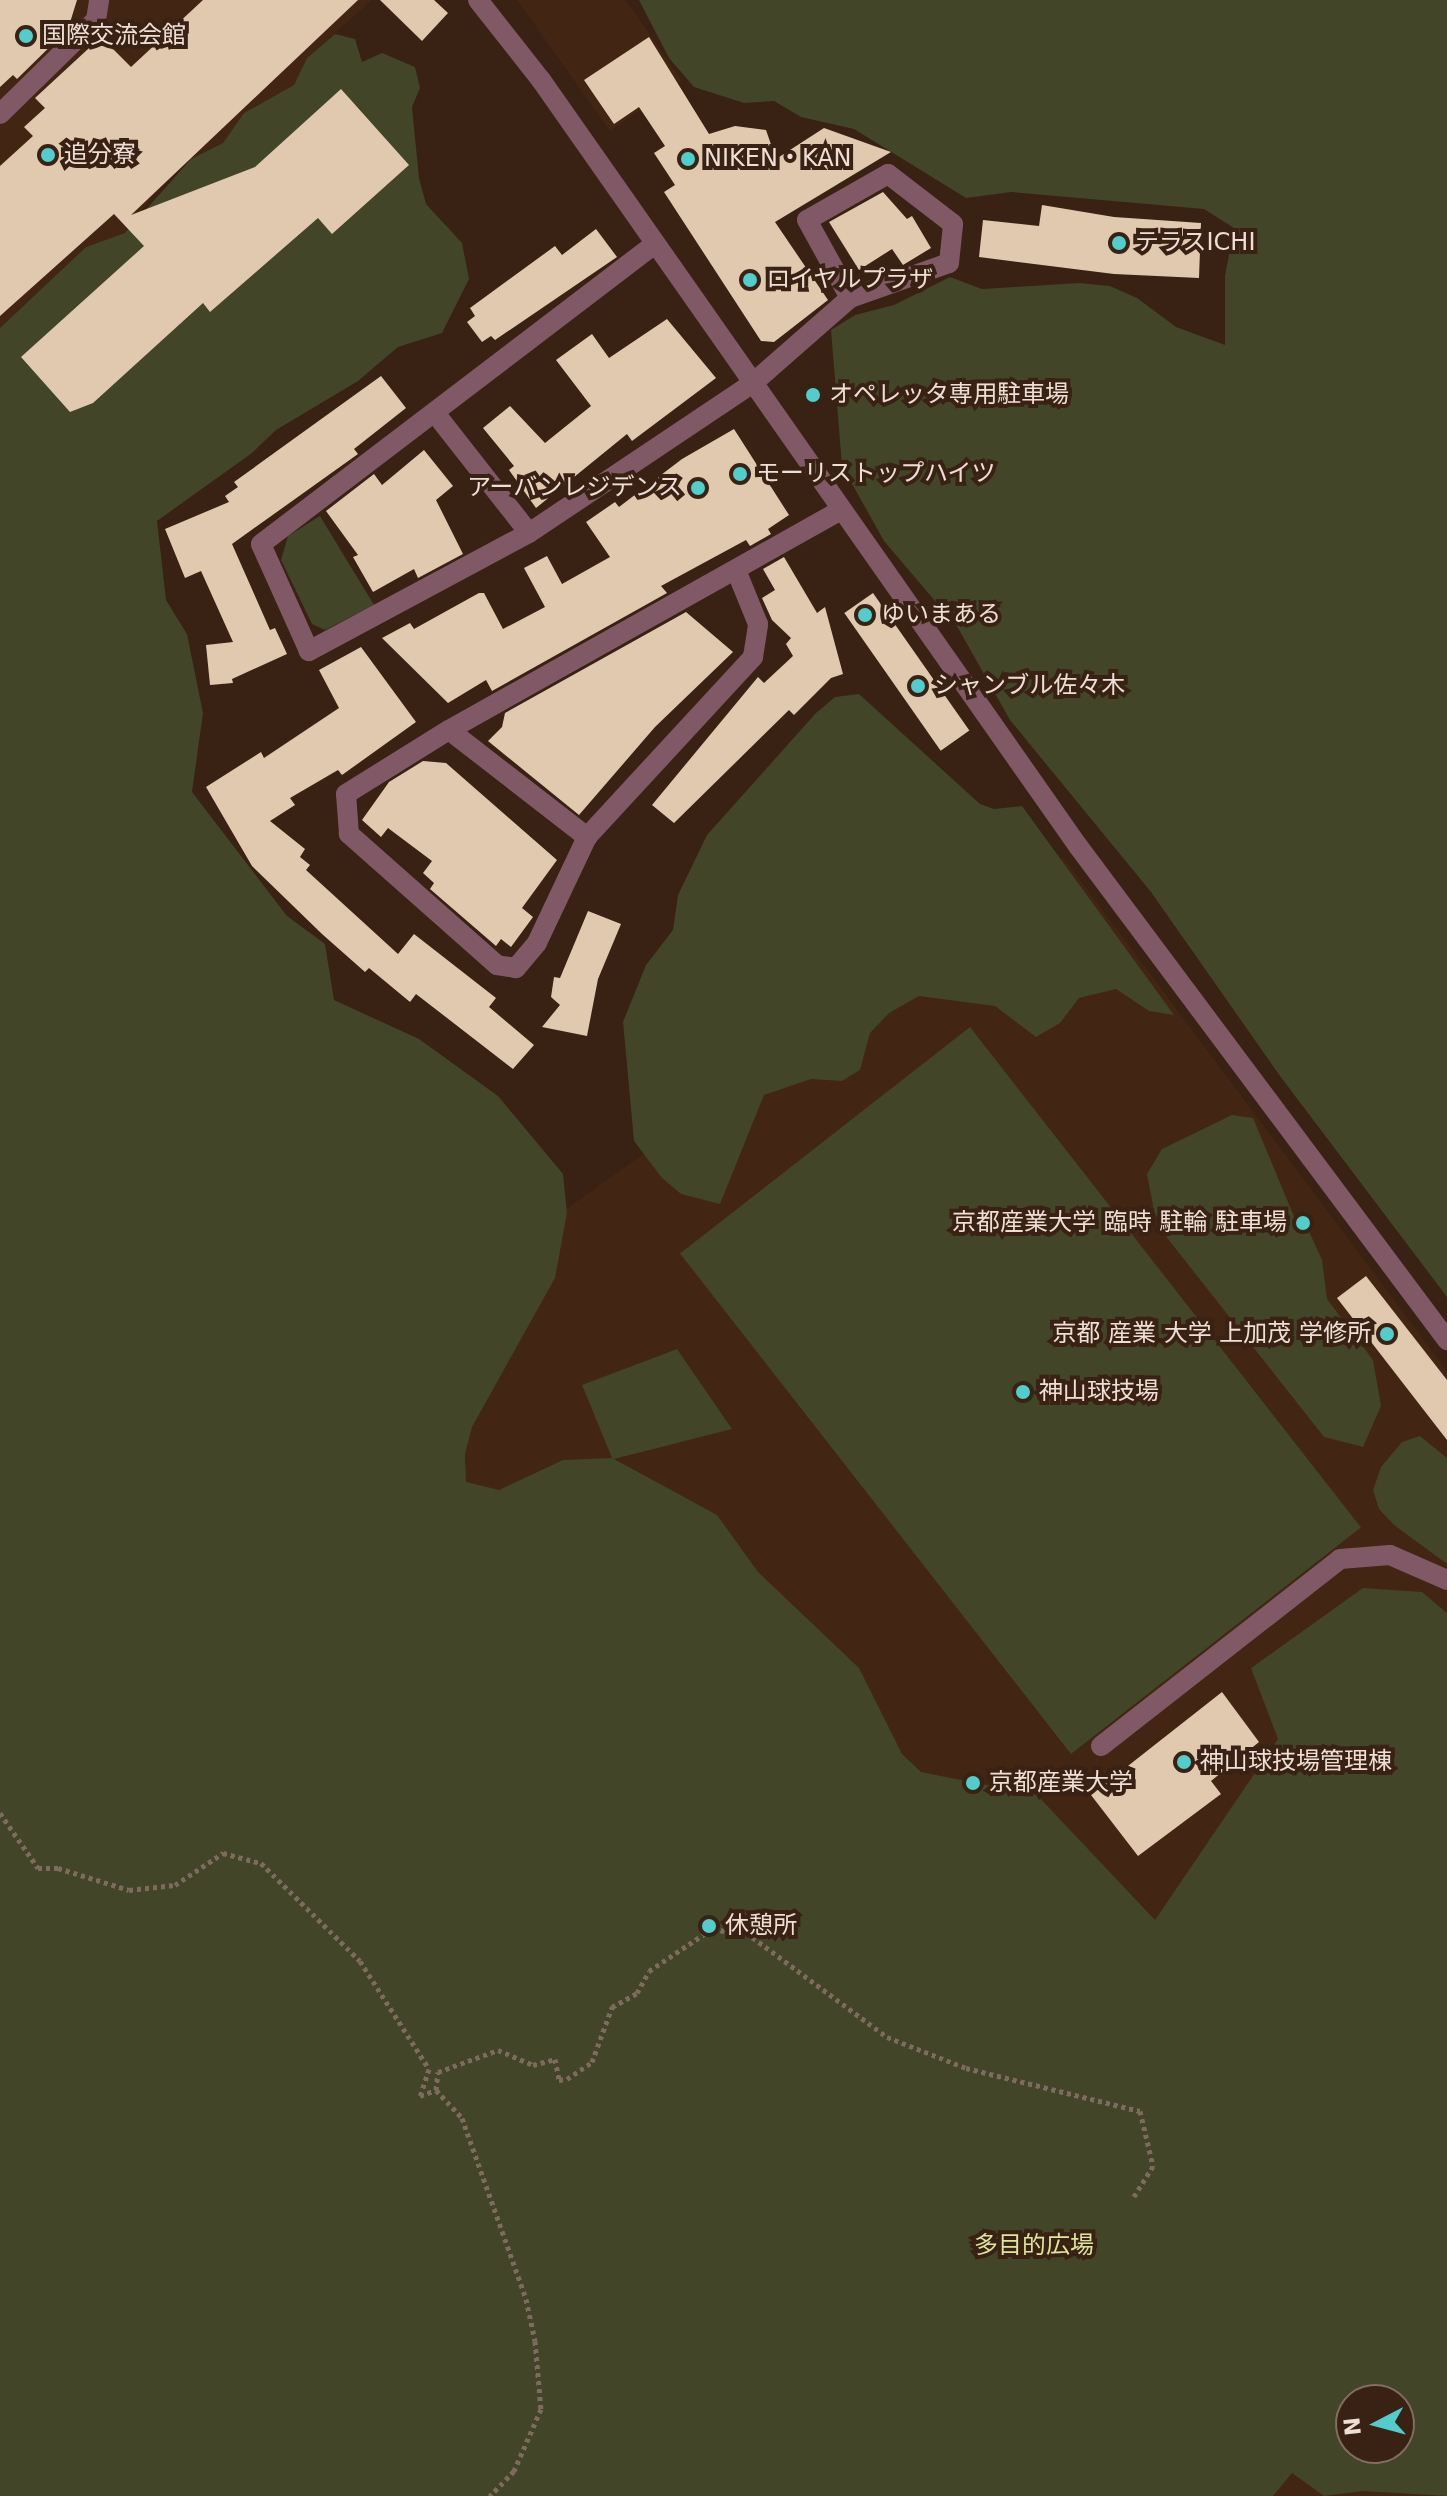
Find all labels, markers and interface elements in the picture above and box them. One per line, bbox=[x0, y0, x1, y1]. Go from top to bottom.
place label: 国際交流会館 bbox=[42, 22, 186, 50]
marker: 国際交流会館 bbox=[17, 27, 35, 45]
place label: 追分寮 bbox=[64, 141, 136, 169]
place label: NIKEN・KAN bbox=[704, 145, 852, 173]
marker: 追分寮 bbox=[39, 146, 57, 164]
marker: NIKEN・KAN bbox=[679, 150, 697, 168]
place label: テラスICHI bbox=[1135, 229, 1256, 257]
marker: テラスICHI bbox=[1110, 234, 1128, 252]
place label: ロイヤルプラザ bbox=[766, 266, 934, 294]
marker: ロイヤルプラザ bbox=[741, 271, 759, 289]
place label: オペレッタ専用駐車場 bbox=[829, 381, 1069, 409]
marker: オペレッタ専用駐車場 bbox=[804, 386, 822, 404]
place label: モーリストップハイツ bbox=[756, 460, 996, 488]
marker: モーリストップハイツ bbox=[731, 465, 749, 483]
place label: アーバンレジデンス bbox=[467, 474, 682, 502]
marker: アーバンレジデンス bbox=[689, 479, 707, 497]
place label: ゆいまある bbox=[881, 601, 1001, 629]
marker: ゆいまある bbox=[856, 606, 874, 624]
place label: シャンブル佐々木 bbox=[934, 672, 1126, 700]
marker: シャンブル佐々木 bbox=[909, 677, 927, 695]
place label: 京都産業大学 臨時 駐輪 駐車場 bbox=[952, 1209, 1287, 1237]
marker: 京都産業大学 臨時 駐輪 駐車場 bbox=[1294, 1214, 1312, 1232]
place label: 京都 産業 大学 上加茂 学修所 bbox=[1052, 1320, 1371, 1348]
marker: 京都 産業 大学 上加茂 学修所 bbox=[1378, 1325, 1396, 1343]
place label: 神山球技場 bbox=[1039, 1378, 1159, 1406]
marker: 神山球技場 bbox=[1014, 1383, 1032, 1401]
place label: 神山球技場管理棟 bbox=[1200, 1748, 1392, 1776]
marker: 神山球技場管理棟 bbox=[1175, 1753, 1193, 1771]
place label: 京都産業大学 bbox=[989, 1769, 1133, 1797]
marker: 京都産業大学 bbox=[964, 1774, 982, 1792]
place label: 休憩所 bbox=[725, 1912, 797, 1940]
marker: 休憩所 bbox=[700, 1917, 718, 1935]
park label: 多目的広場 bbox=[974, 2232, 1094, 2260]
north arrow bbox=[1335, 2384, 1415, 2464]
text: N bbox=[1339, 2416, 1366, 2437]

